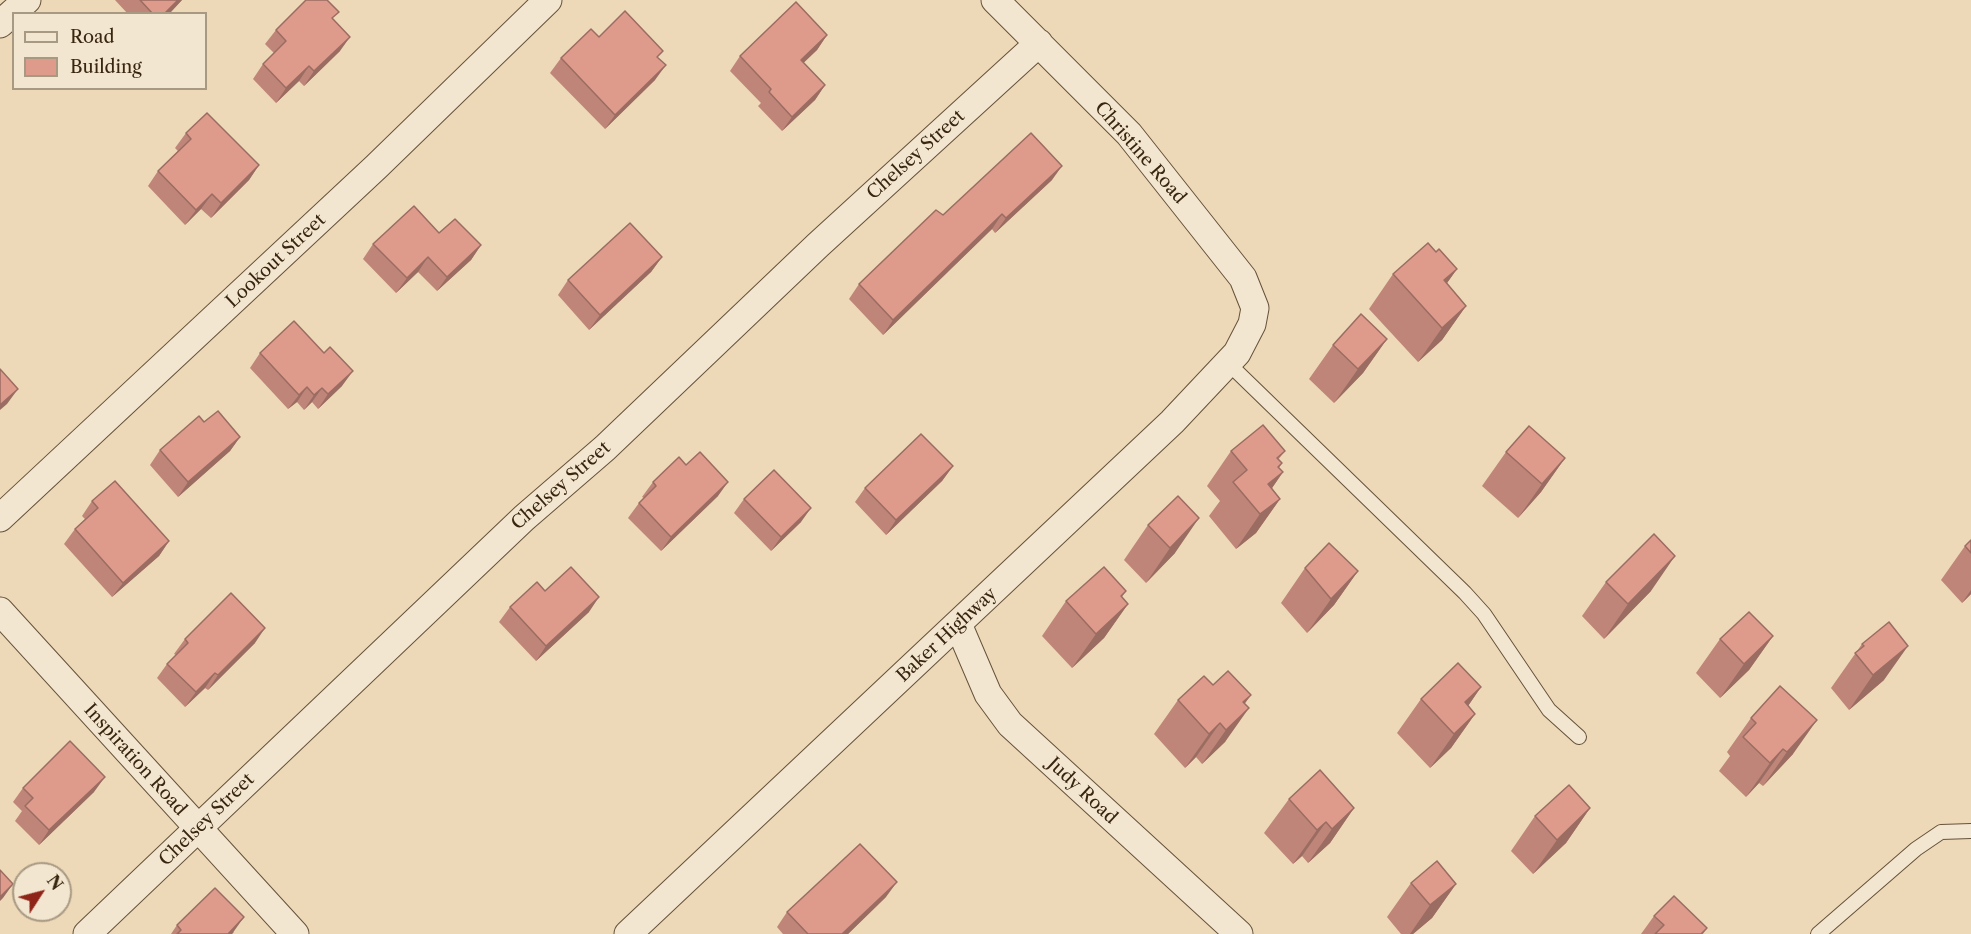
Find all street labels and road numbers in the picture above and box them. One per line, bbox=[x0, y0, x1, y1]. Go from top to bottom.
street label: Christine Road bbox=[1090, 97, 1190, 209]
street label: Chelsey Street bbox=[863, 106, 969, 204]
street label: Lookout Street bbox=[222, 210, 330, 312]
street label: Chelsey Street bbox=[507, 437, 615, 535]
street label: Baker Highway bbox=[893, 583, 1001, 687]
street label: Inspiration Road bbox=[79, 700, 191, 820]
street label: Judy Road bbox=[1043, 753, 1121, 829]
street label: Chelsey Street bbox=[155, 769, 259, 871]

